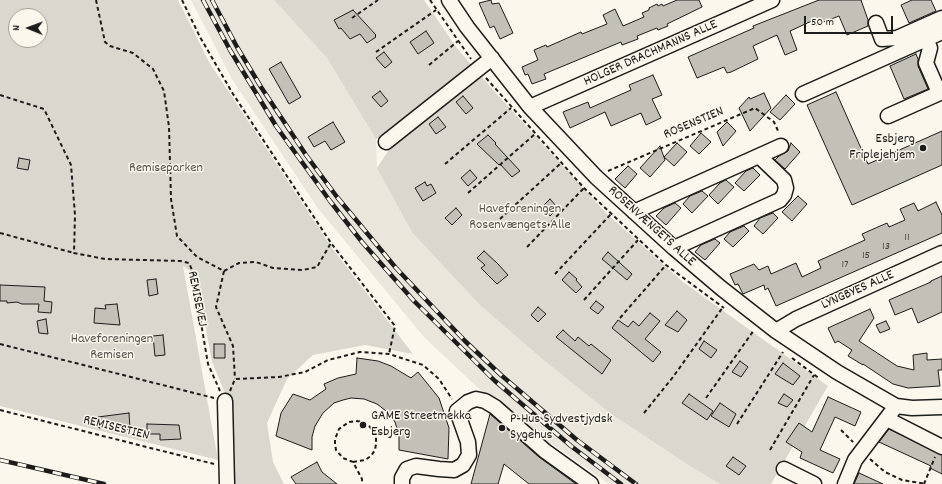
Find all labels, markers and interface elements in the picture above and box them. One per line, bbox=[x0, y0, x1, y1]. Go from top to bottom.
north arrow bbox=[8, 8, 48, 48]
scale bar bbox=[806, 8, 895, 34]
text: 50 m bbox=[811, 14, 834, 31]
street label: HOLGER DRACHMANNS ALLE bbox=[582, 17, 720, 91]
text: N bbox=[9, 25, 25, 31]
street label: ROSENSTIEN bbox=[661, 104, 727, 144]
place label: Esbjerg Friplejehjem bbox=[849, 132, 915, 164]
marker: Esbjerg Friplejehjem bbox=[918, 143, 928, 153]
park label: Remiseparken bbox=[129, 161, 203, 177]
street label: ROSENVÆNGETS ALLE bbox=[604, 183, 698, 271]
park label: Haveforeningen Rosenvængets Alle bbox=[469, 202, 571, 234]
house number: 11 bbox=[904, 231, 910, 245]
house number: 13 bbox=[882, 240, 890, 254]
house number: 15 bbox=[862, 249, 870, 263]
house number: 17 bbox=[841, 258, 849, 272]
street label: LYNGBYES ALLE bbox=[819, 268, 897, 314]
street label: REMISEVEJ bbox=[182, 270, 210, 328]
park label: Haveforeningen Remisen bbox=[71, 332, 153, 364]
place label: GAME Streetmekka Esbjerg bbox=[371, 409, 471, 442]
place label: P-Hus Sydvestjydsk Sygehus bbox=[510, 412, 612, 444]
street label: REMISESTIEN bbox=[81, 413, 151, 445]
marker: GAME Streetmekka Esbjerg bbox=[358, 420, 368, 430]
marker: P-Hus Sydvestjydsk Sygehus bbox=[497, 423, 507, 433]

